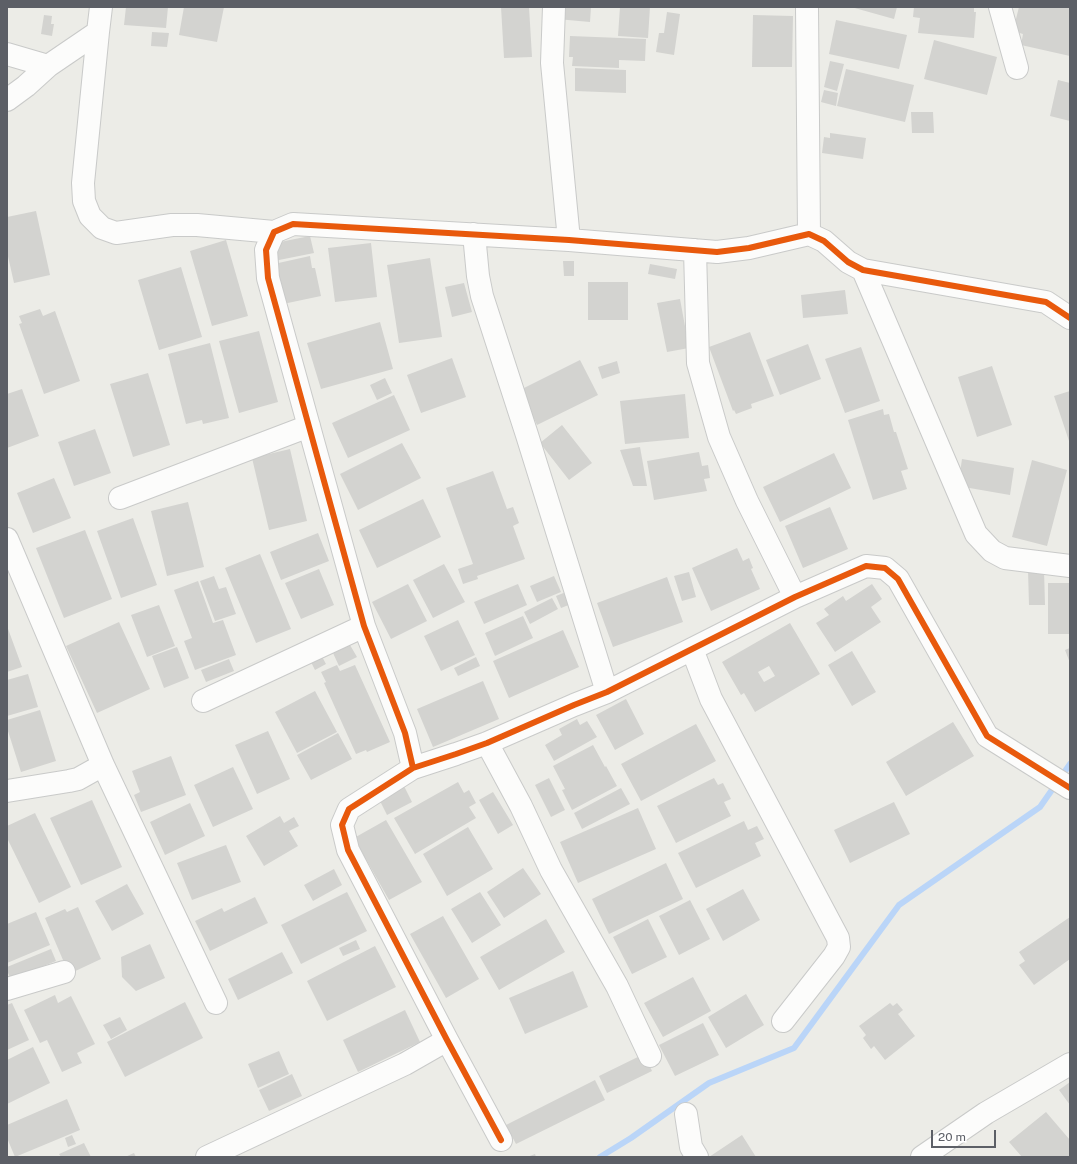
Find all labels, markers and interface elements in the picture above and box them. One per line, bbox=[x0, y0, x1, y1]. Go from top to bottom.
scale bar bbox=[933, 1122, 998, 1148]
text: 20 m bbox=[938, 1130, 966, 1144]

